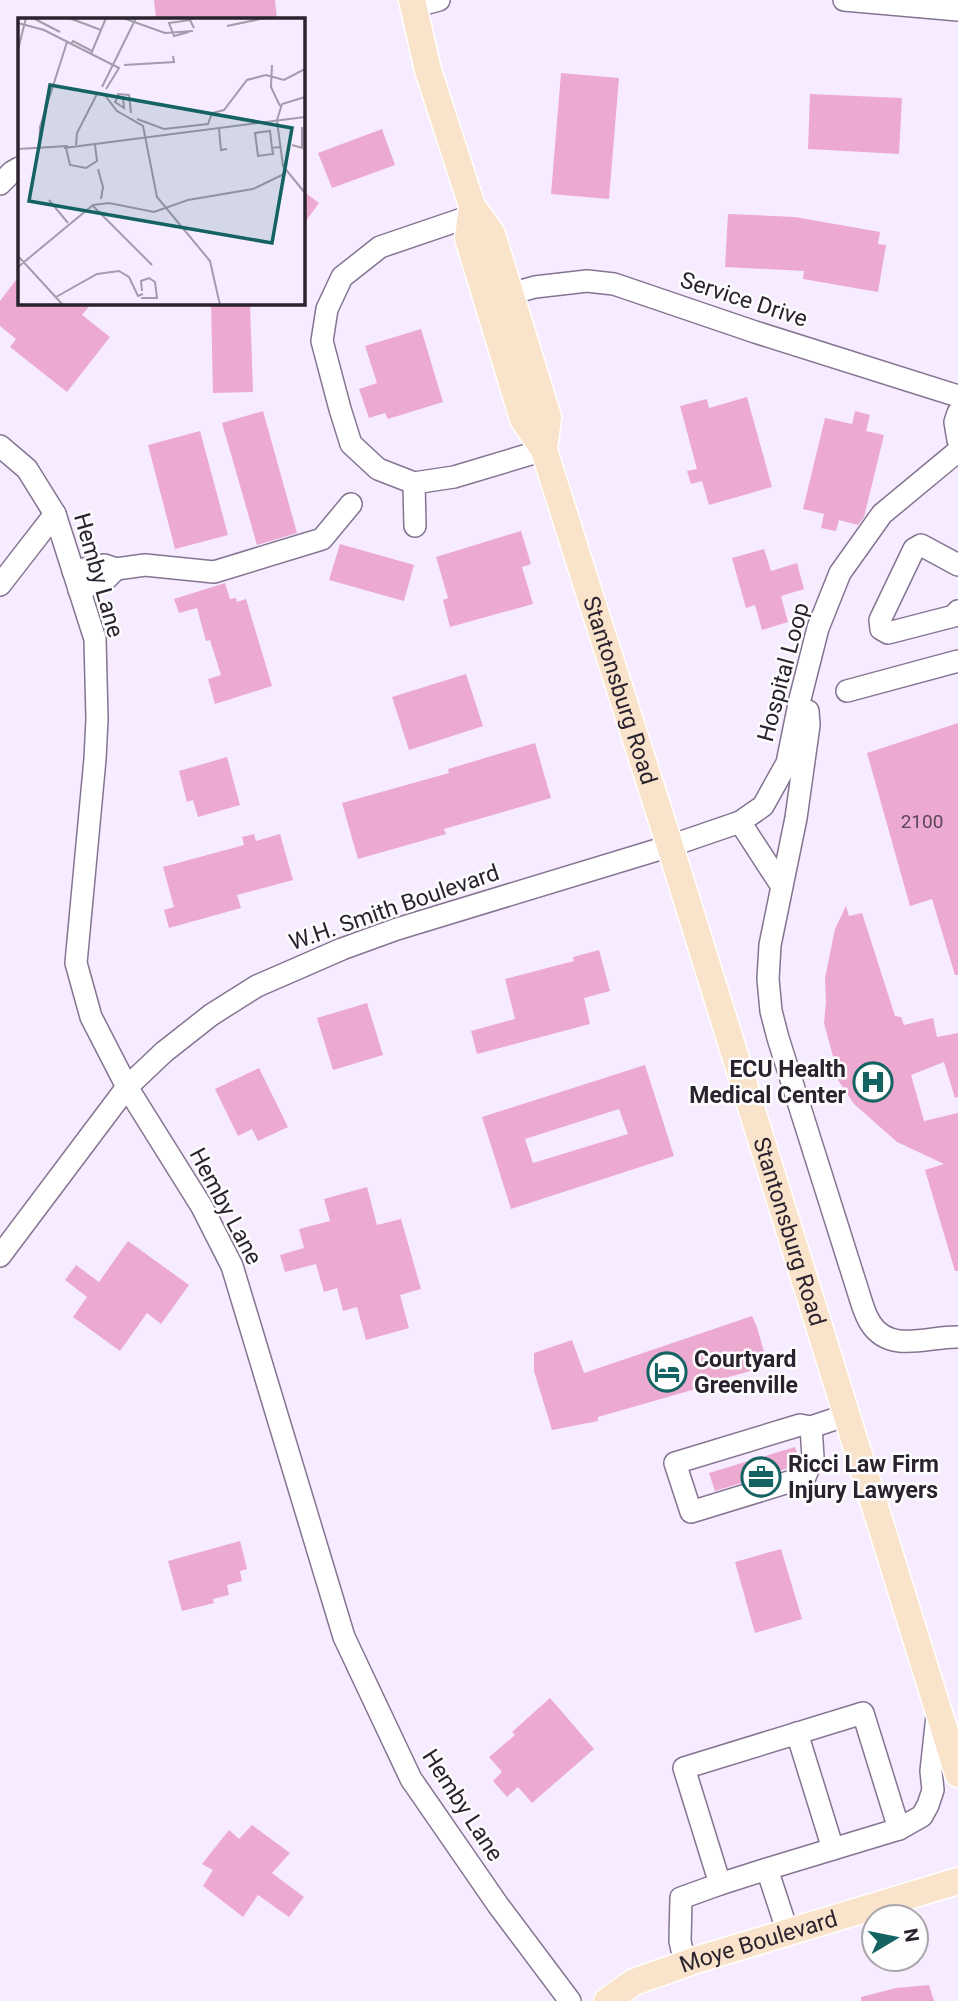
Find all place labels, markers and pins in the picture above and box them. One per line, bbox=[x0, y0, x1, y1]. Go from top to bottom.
place label: ECU Health Medical Center bbox=[689, 1056, 847, 1109]
hospital icon: ECU Health Medical Center bbox=[852, 1061, 894, 1103]
place label: Courtyard Greenville bbox=[694, 1346, 798, 1399]
hotel icon: Courtyard Greenville bbox=[646, 1351, 688, 1393]
place label: Ricci Law Firm Injury Lawyers bbox=[788, 1451, 939, 1504]
office icon: Ricci Law Firm Injury Lawyers bbox=[740, 1456, 782, 1498]

